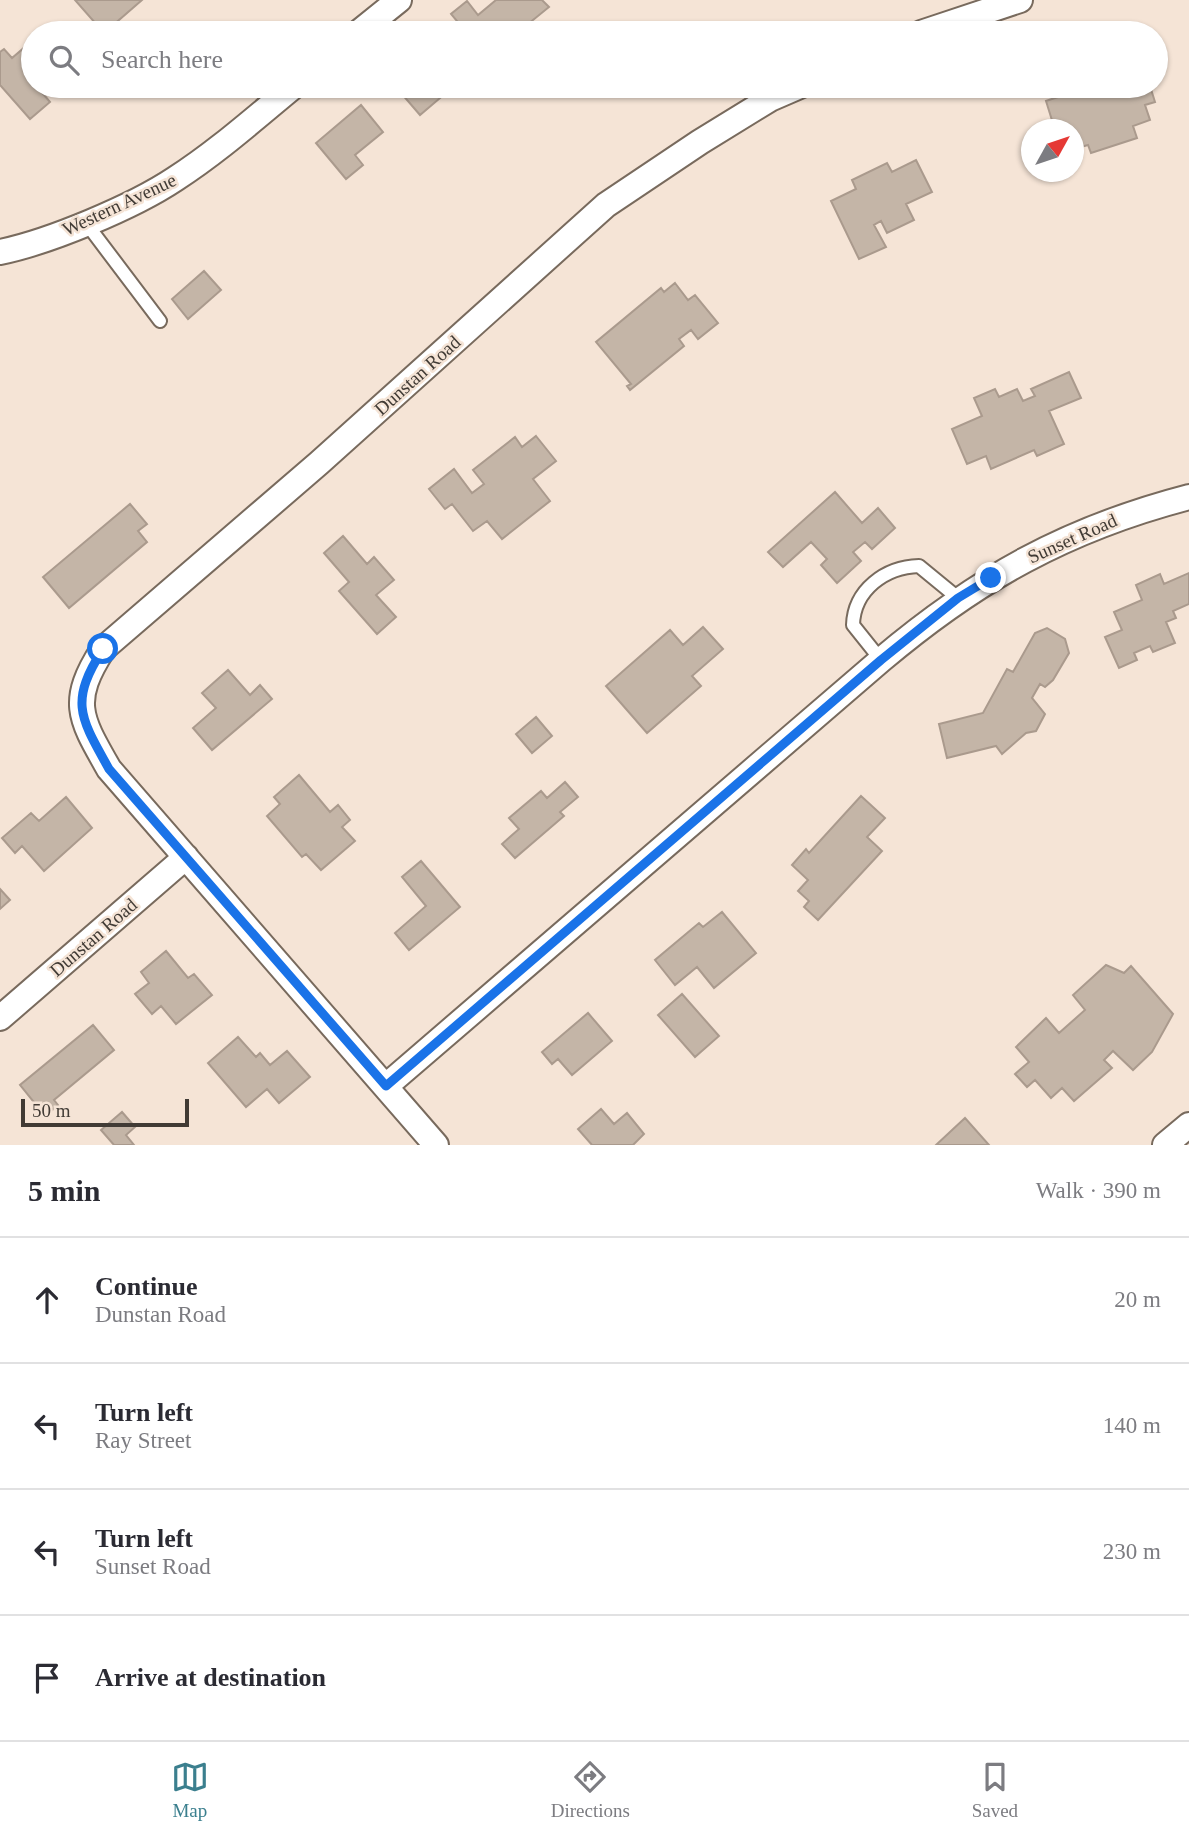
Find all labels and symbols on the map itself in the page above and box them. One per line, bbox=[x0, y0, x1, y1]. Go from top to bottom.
north arrow bbox=[1021, 119, 1084, 182]
street label: Western Avenue bbox=[59, 169, 179, 240]
street label: Dunstan Road bbox=[370, 331, 465, 419]
street label: Sunset Road bbox=[1024, 509, 1121, 567]
route end bbox=[975, 562, 1006, 593]
route start bbox=[87, 633, 118, 664]
street label: Dunstan Road bbox=[46, 894, 141, 981]
scale bar bbox=[21, 1096, 189, 1128]

